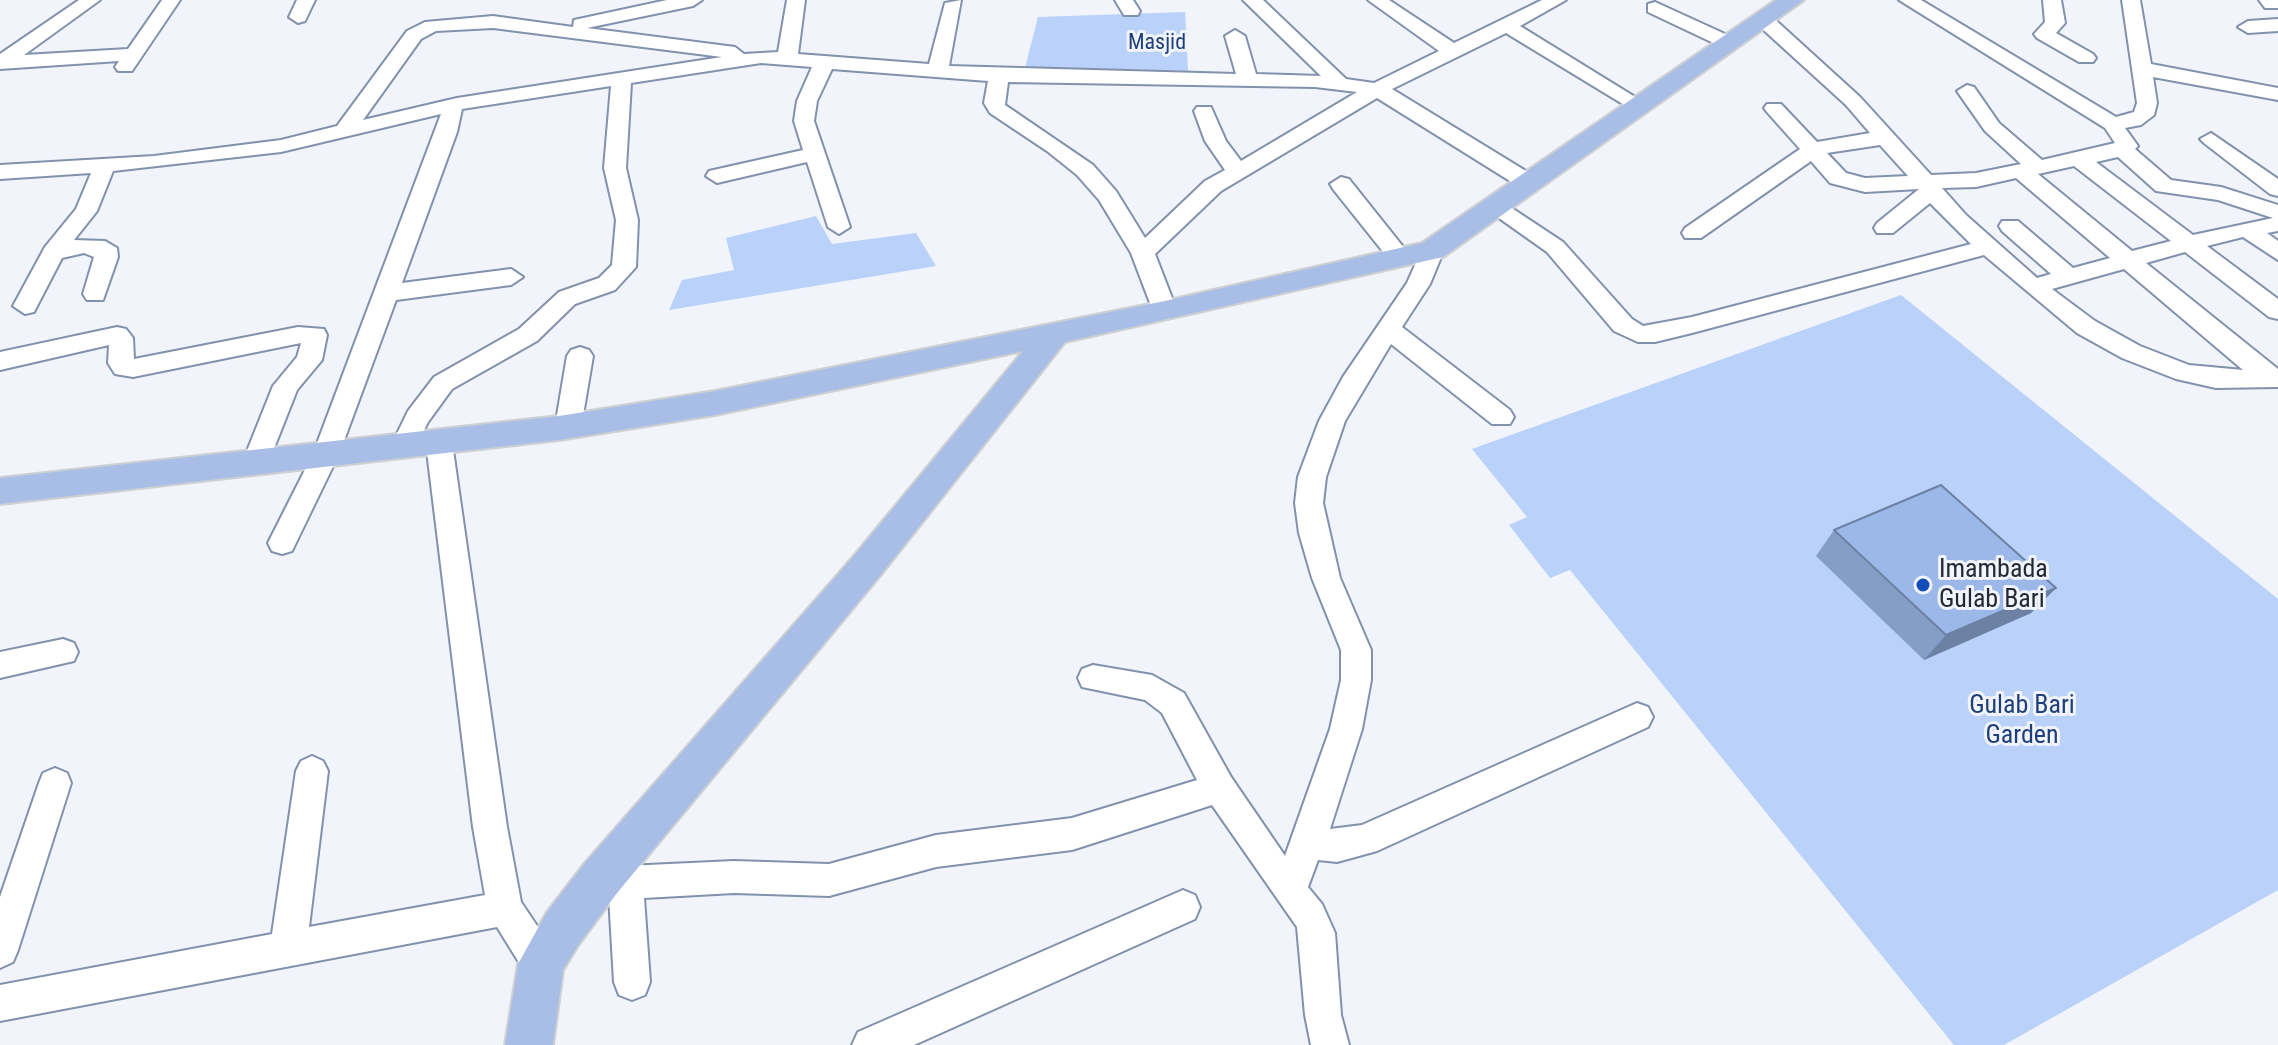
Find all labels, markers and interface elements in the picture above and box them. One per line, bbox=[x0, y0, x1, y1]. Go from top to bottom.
park label: Masjid bbox=[1128, 30, 1186, 56]
place label: Imambada Gulab Bari bbox=[1939, 554, 2048, 616]
marker: Imambada Gulab Bari bbox=[1914, 576, 1932, 594]
park label: Gulab Bari Garden bbox=[1969, 690, 2075, 752]

